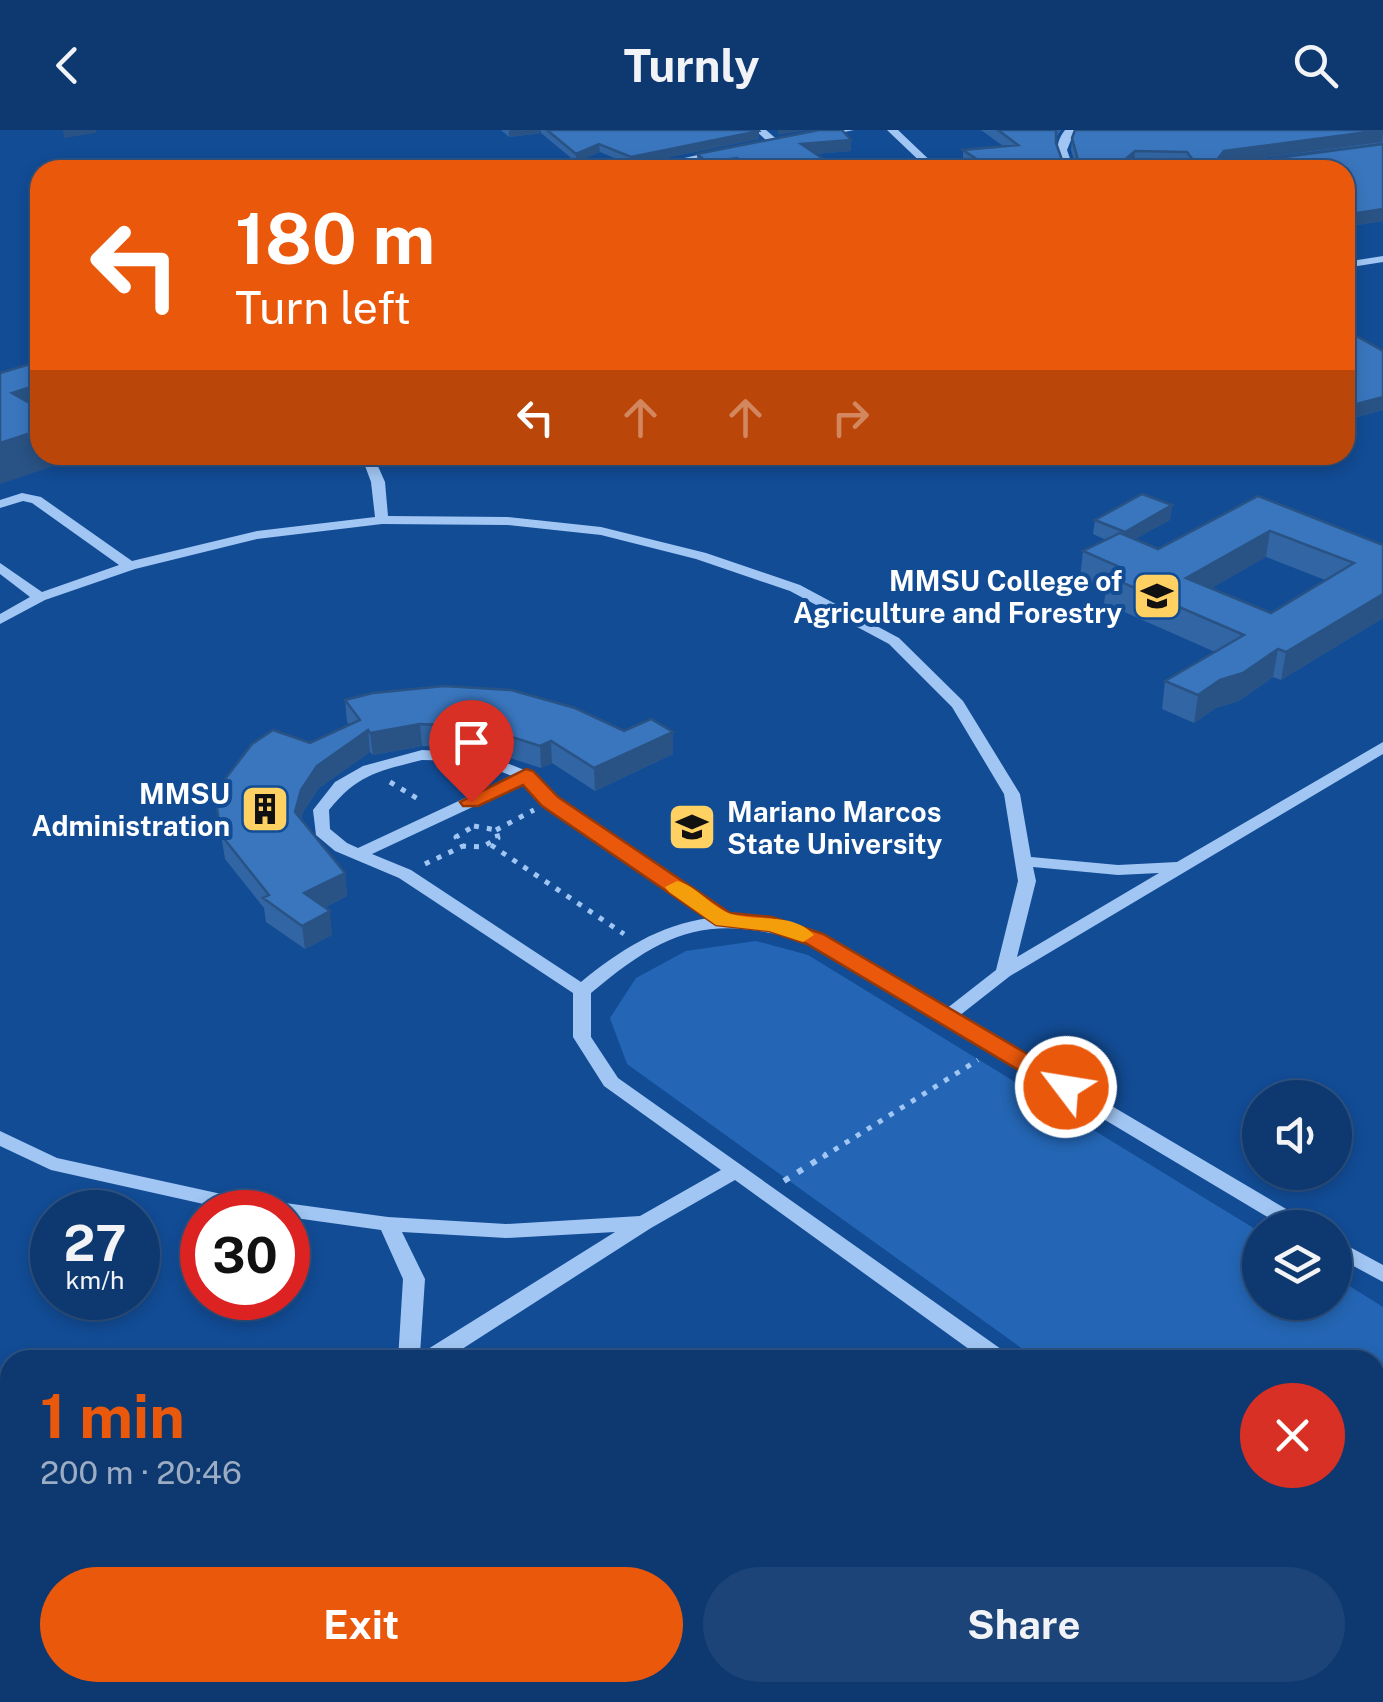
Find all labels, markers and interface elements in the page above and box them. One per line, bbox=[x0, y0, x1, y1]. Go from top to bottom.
icon: back bbox=[40, 38, 95, 93]
icon: search bbox=[1288, 38, 1343, 93]
text: Turnly bbox=[623, 39, 760, 92]
text: 180 m bbox=[235, 197, 435, 280]
icon: left bbox=[70, 200, 200, 330]
text: Turn left bbox=[235, 281, 411, 334]
icon: left bbox=[508, 390, 563, 445]
icon: ahead bbox=[613, 390, 668, 445]
icon: ahead bbox=[718, 390, 773, 445]
icon: right bbox=[823, 390, 878, 445]
place label: MMSU College of Agriculture and Forestry bbox=[793, 564, 1122, 629]
school or university icon: MMSU College of Agriculture and Forestry bbox=[1131, 570, 1183, 622]
pin bbox=[429, 700, 514, 803]
icon: arrive bbox=[444, 715, 499, 770]
place label: MMSU Administration bbox=[32, 777, 230, 842]
building icon: MMSU Administration bbox=[239, 783, 291, 835]
place label: Mariano Marcos State University bbox=[727, 795, 943, 860]
school or university icon: Mariano Marcos State University bbox=[666, 801, 718, 853]
position arrow bbox=[1014, 1035, 1118, 1139]
map controls bbox=[1242, 1080, 1352, 1320]
button: sound bbox=[1242, 1080, 1352, 1190]
speed limit sign: 30 bbox=[180, 1190, 310, 1320]
button: layers bbox=[1242, 1210, 1352, 1320]
text: 27 bbox=[63, 1213, 127, 1272]
text: km/h bbox=[66, 1265, 124, 1295]
text: 1 min bbox=[40, 1381, 185, 1452]
button: close bbox=[1240, 1383, 1345, 1488]
text: 200 m · 20:46 bbox=[40, 1454, 242, 1491]
button: Exit bbox=[40, 1567, 683, 1682]
button: Share bbox=[703, 1567, 1345, 1682]

